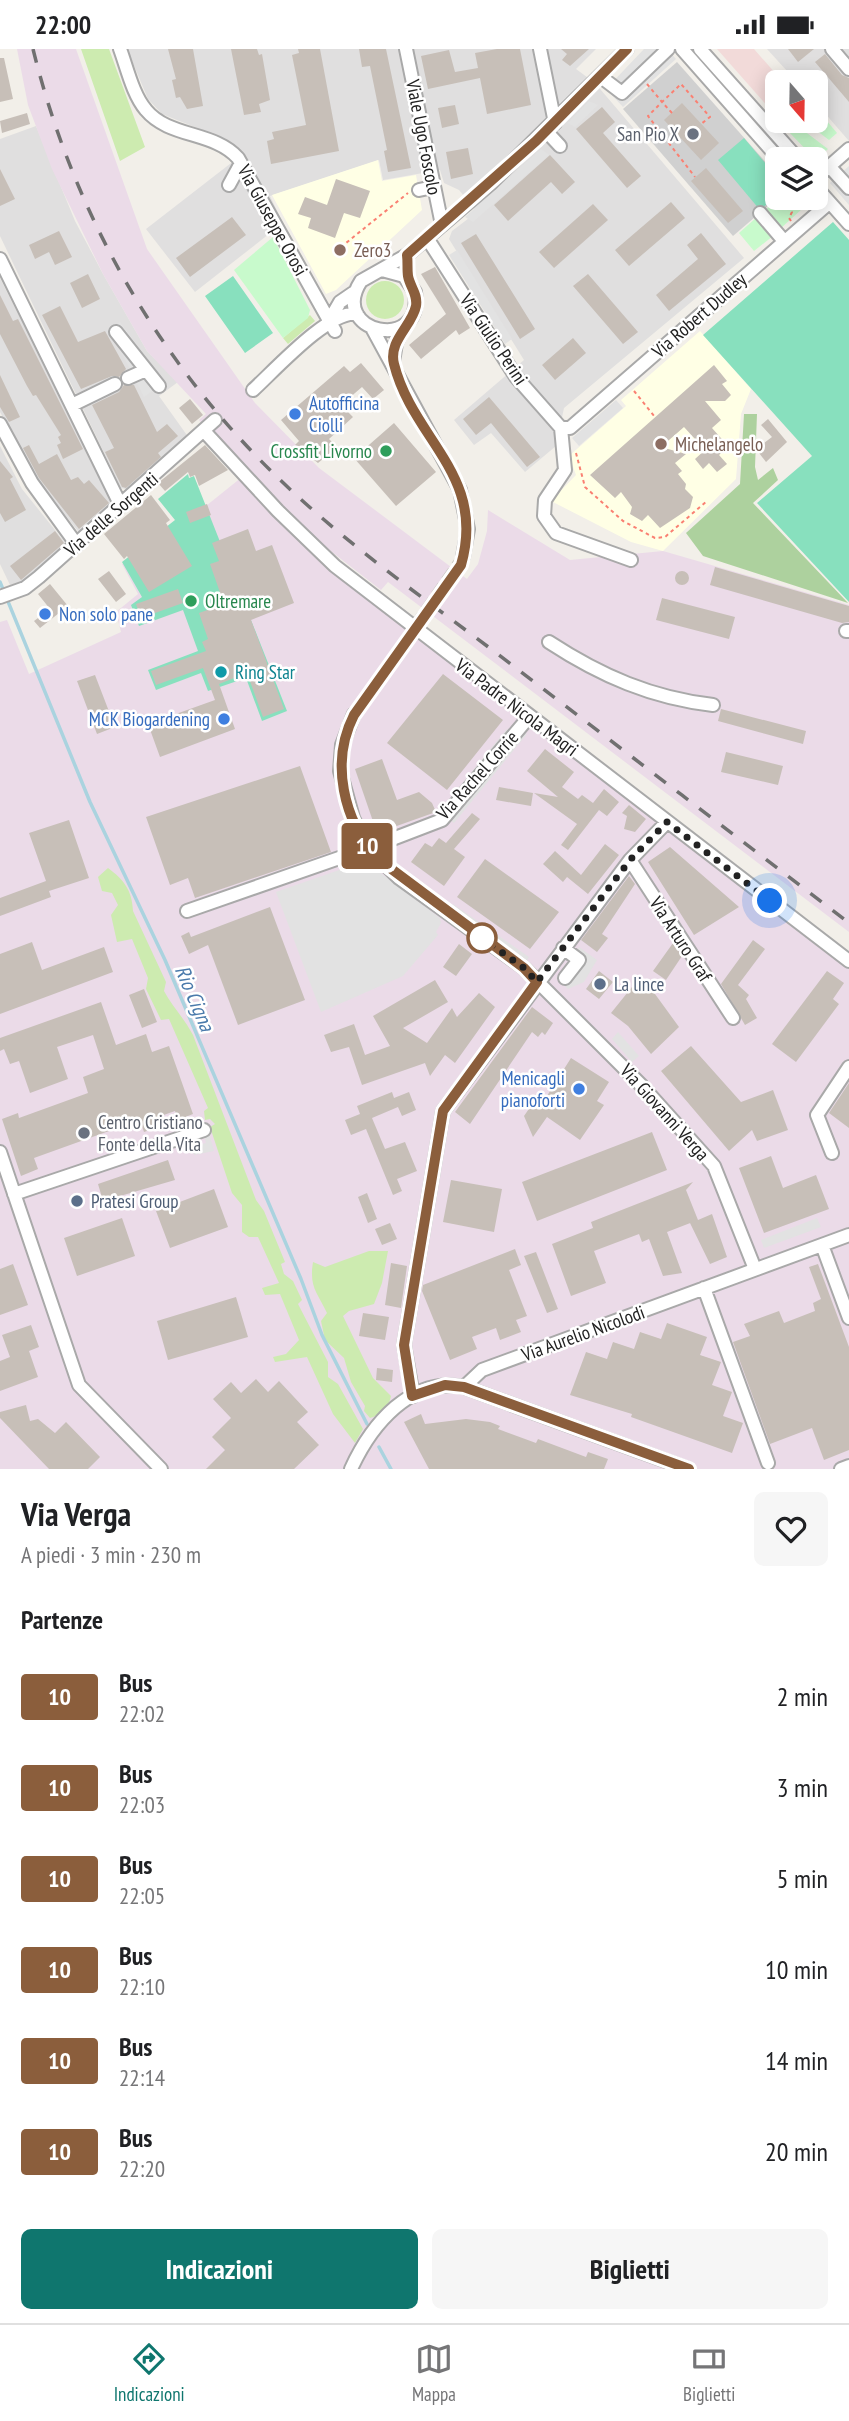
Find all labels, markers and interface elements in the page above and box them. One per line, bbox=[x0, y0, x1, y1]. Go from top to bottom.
text: 22:00 bbox=[35, 8, 91, 41]
north arrow bbox=[765, 70, 828, 133]
map controls bbox=[765, 70, 828, 210]
street label: Viale Ugo Foscolo bbox=[401, 76, 447, 197]
place label: San Pio X bbox=[617, 122, 679, 146]
marker: San Pio X bbox=[685, 126, 701, 142]
button: layers bbox=[765, 147, 828, 210]
street label: Via Giuseppe Orosi bbox=[232, 159, 313, 280]
place label: Zero3 bbox=[354, 238, 391, 262]
marker: Zero3 bbox=[332, 242, 348, 258]
street label: Via Robert Dudley bbox=[646, 267, 752, 363]
street label: Via Giulio Perini bbox=[454, 288, 533, 389]
place label: Autofficina Ciolli bbox=[309, 391, 379, 437]
marker: Autofficina Ciolli bbox=[287, 406, 303, 422]
place label: Michelangelo bbox=[675, 432, 763, 456]
marker: Michelangelo bbox=[653, 436, 669, 452]
place label: Crossfit Livorno bbox=[270, 439, 372, 463]
marker: Crossfit Livorno bbox=[378, 443, 394, 459]
street label: Via delle Sorgenti bbox=[58, 467, 163, 562]
place label: Oltremare bbox=[205, 589, 271, 613]
marker: Oltremare bbox=[183, 593, 199, 609]
place label: Non solo pane bbox=[59, 602, 153, 626]
marker: Non solo pane bbox=[37, 606, 53, 622]
street label: Via Padre Nicola Magri bbox=[450, 652, 583, 761]
place label: Ring Star bbox=[235, 660, 296, 684]
marker: Ring Star bbox=[213, 664, 229, 680]
place label: MCK Biogardening bbox=[89, 707, 210, 731]
marker: MCK Biogardening bbox=[216, 711, 232, 727]
street label: Via Rachel Corrie bbox=[430, 725, 523, 825]
line badge: 10 bbox=[336, 823, 398, 869]
text: 10 bbox=[356, 830, 378, 861]
your location bbox=[752, 883, 787, 918]
street label: Via Arturo Graf bbox=[644, 891, 718, 987]
unlabelled marker bbox=[467, 923, 497, 953]
water label: Rio Cigna bbox=[169, 961, 222, 1037]
place label: La lince bbox=[614, 972, 665, 996]
marker: La lince bbox=[592, 976, 608, 992]
street label: Via Giovanni Verga bbox=[615, 1058, 715, 1165]
place label: Menicagli pianoforti bbox=[501, 1066, 565, 1112]
marker: Menicagli pianoforti bbox=[571, 1081, 587, 1097]
place label: Centro Cristiano Fonte della Vita bbox=[98, 1110, 203, 1156]
marker: Centro Cristiano Fonte della Vita bbox=[76, 1125, 92, 1141]
place label: Pratesi Group bbox=[91, 1189, 179, 1213]
marker: Pratesi Group bbox=[69, 1193, 85, 1209]
street label: Via Aurelio Nicolodi bbox=[517, 1300, 648, 1367]
text: Via Verga bbox=[21, 1492, 131, 1535]
button: heart bbox=[754, 1492, 828, 1566]
text: A piedi · 3 min · 230 m bbox=[21, 1540, 201, 1569]
text: Partenze bbox=[21, 1603, 103, 1636]
text: Bus bbox=[119, 1666, 152, 1699]
text: 2 min bbox=[777, 1680, 828, 1713]
text: 10 bbox=[48, 1681, 71, 1712]
text: 22:02 bbox=[119, 1699, 165, 1728]
text: Bus bbox=[119, 1757, 152, 1790]
text: 3 min bbox=[777, 1771, 828, 1804]
text: 10 bbox=[48, 1772, 71, 1803]
text: 22:03 bbox=[119, 1790, 165, 1819]
text: Bus bbox=[119, 1848, 152, 1881]
text: 5 min bbox=[777, 1862, 828, 1895]
text: 10 bbox=[48, 1863, 71, 1894]
text: 22:05 bbox=[119, 1881, 165, 1910]
text: Bus bbox=[119, 1939, 152, 1972]
text: 10 min bbox=[765, 1953, 828, 1986]
text: 10 bbox=[48, 1954, 71, 1985]
text: 22:10 bbox=[119, 1972, 165, 2001]
text: Bus bbox=[119, 2030, 152, 2063]
text: 14 min bbox=[765, 2044, 828, 2077]
text: 10 bbox=[48, 2045, 71, 2076]
text: 22:14 bbox=[119, 2063, 165, 2092]
text: Bus bbox=[119, 2121, 152, 2154]
text: 20 min bbox=[765, 2135, 828, 2168]
text: 10 bbox=[48, 2136, 71, 2167]
text: 22:20 bbox=[119, 2154, 165, 2183]
button: Indicazioni bbox=[21, 2229, 418, 2309]
button: Biglietti bbox=[432, 2229, 828, 2309]
tab: Indicazioni bbox=[114, 2340, 185, 2406]
tab: Mappa bbox=[412, 2340, 456, 2406]
tab: Biglietti bbox=[683, 2340, 735, 2406]

